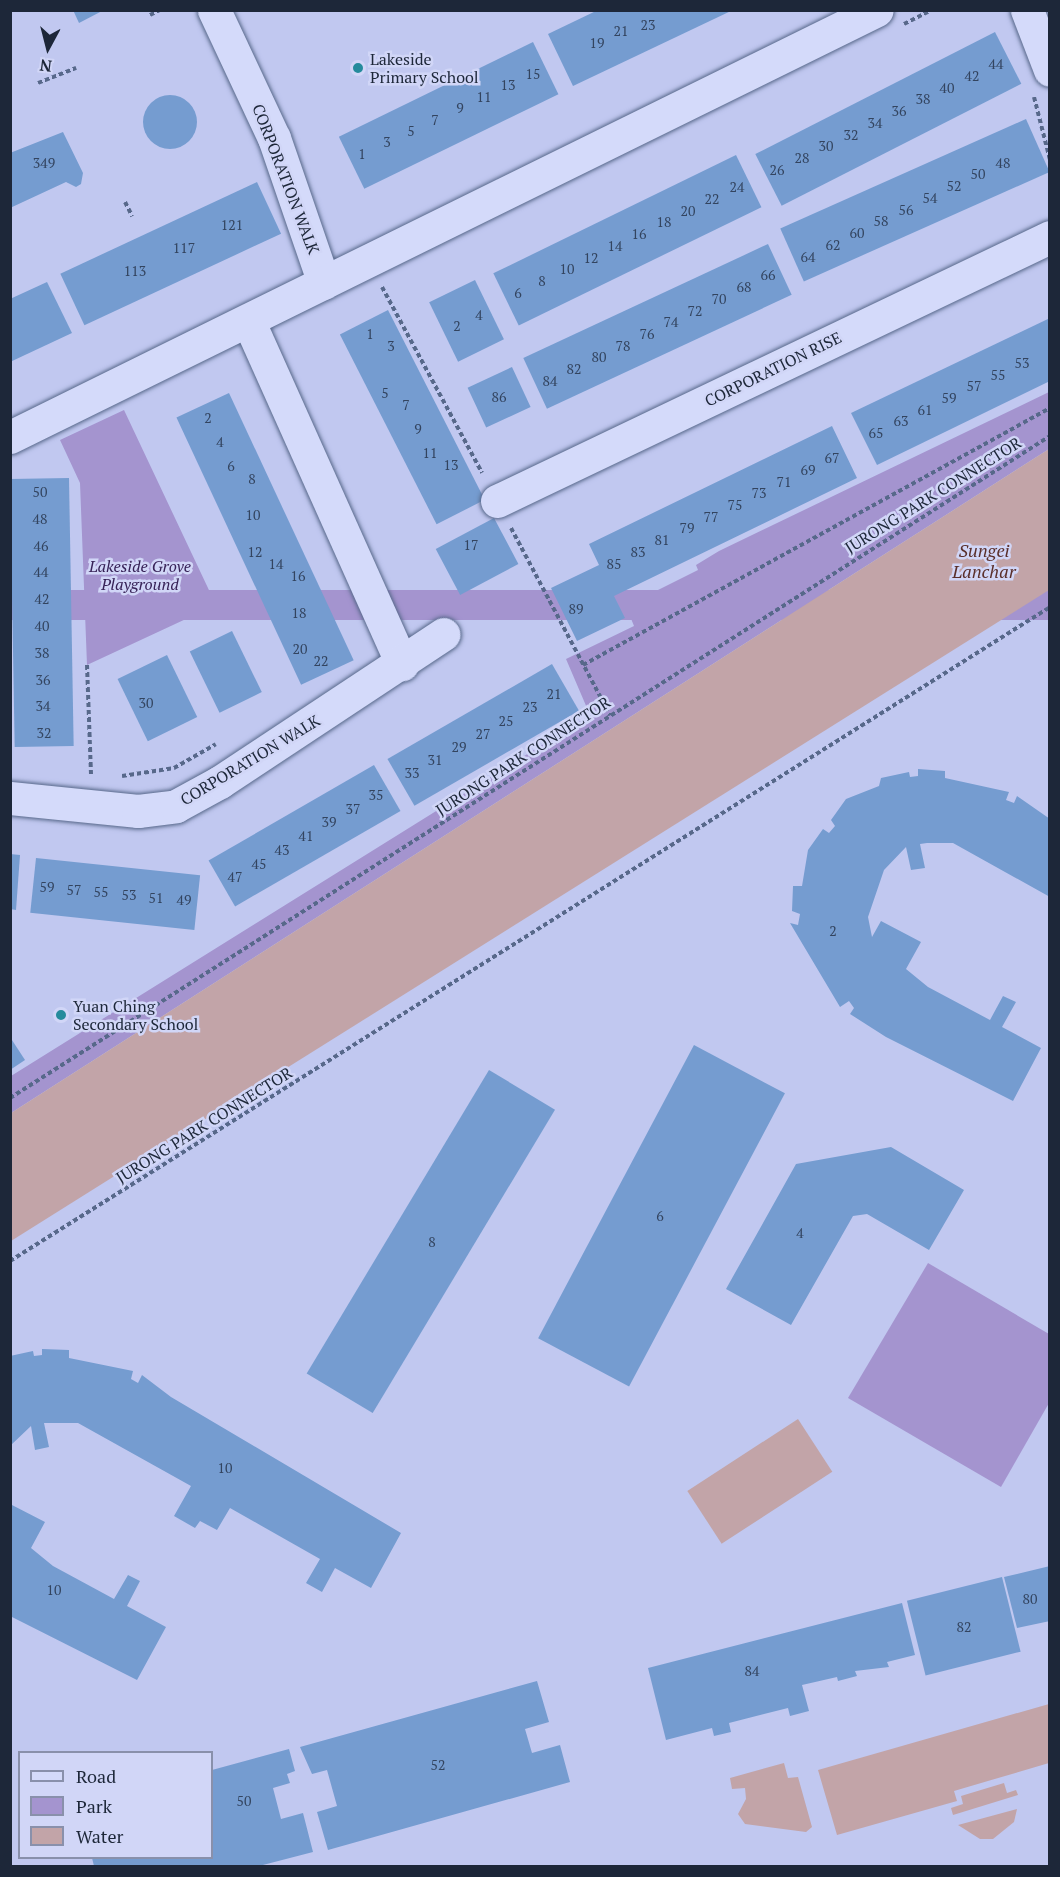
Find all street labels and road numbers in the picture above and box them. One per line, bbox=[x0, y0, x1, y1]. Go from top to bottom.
street label: CORPORATION WALK bbox=[248, 101, 324, 257]
street label: CORPORATION RISE bbox=[702, 328, 844, 410]
street label: JURONG PARK CONNECTOR bbox=[841, 433, 1025, 557]
street label: JURONG PARK CONNECTOR bbox=[432, 692, 614, 820]
street label: CORPORATION WALK bbox=[177, 711, 323, 809]
street label: JURONG PARK CONNECTOR bbox=[112, 1063, 296, 1187]

